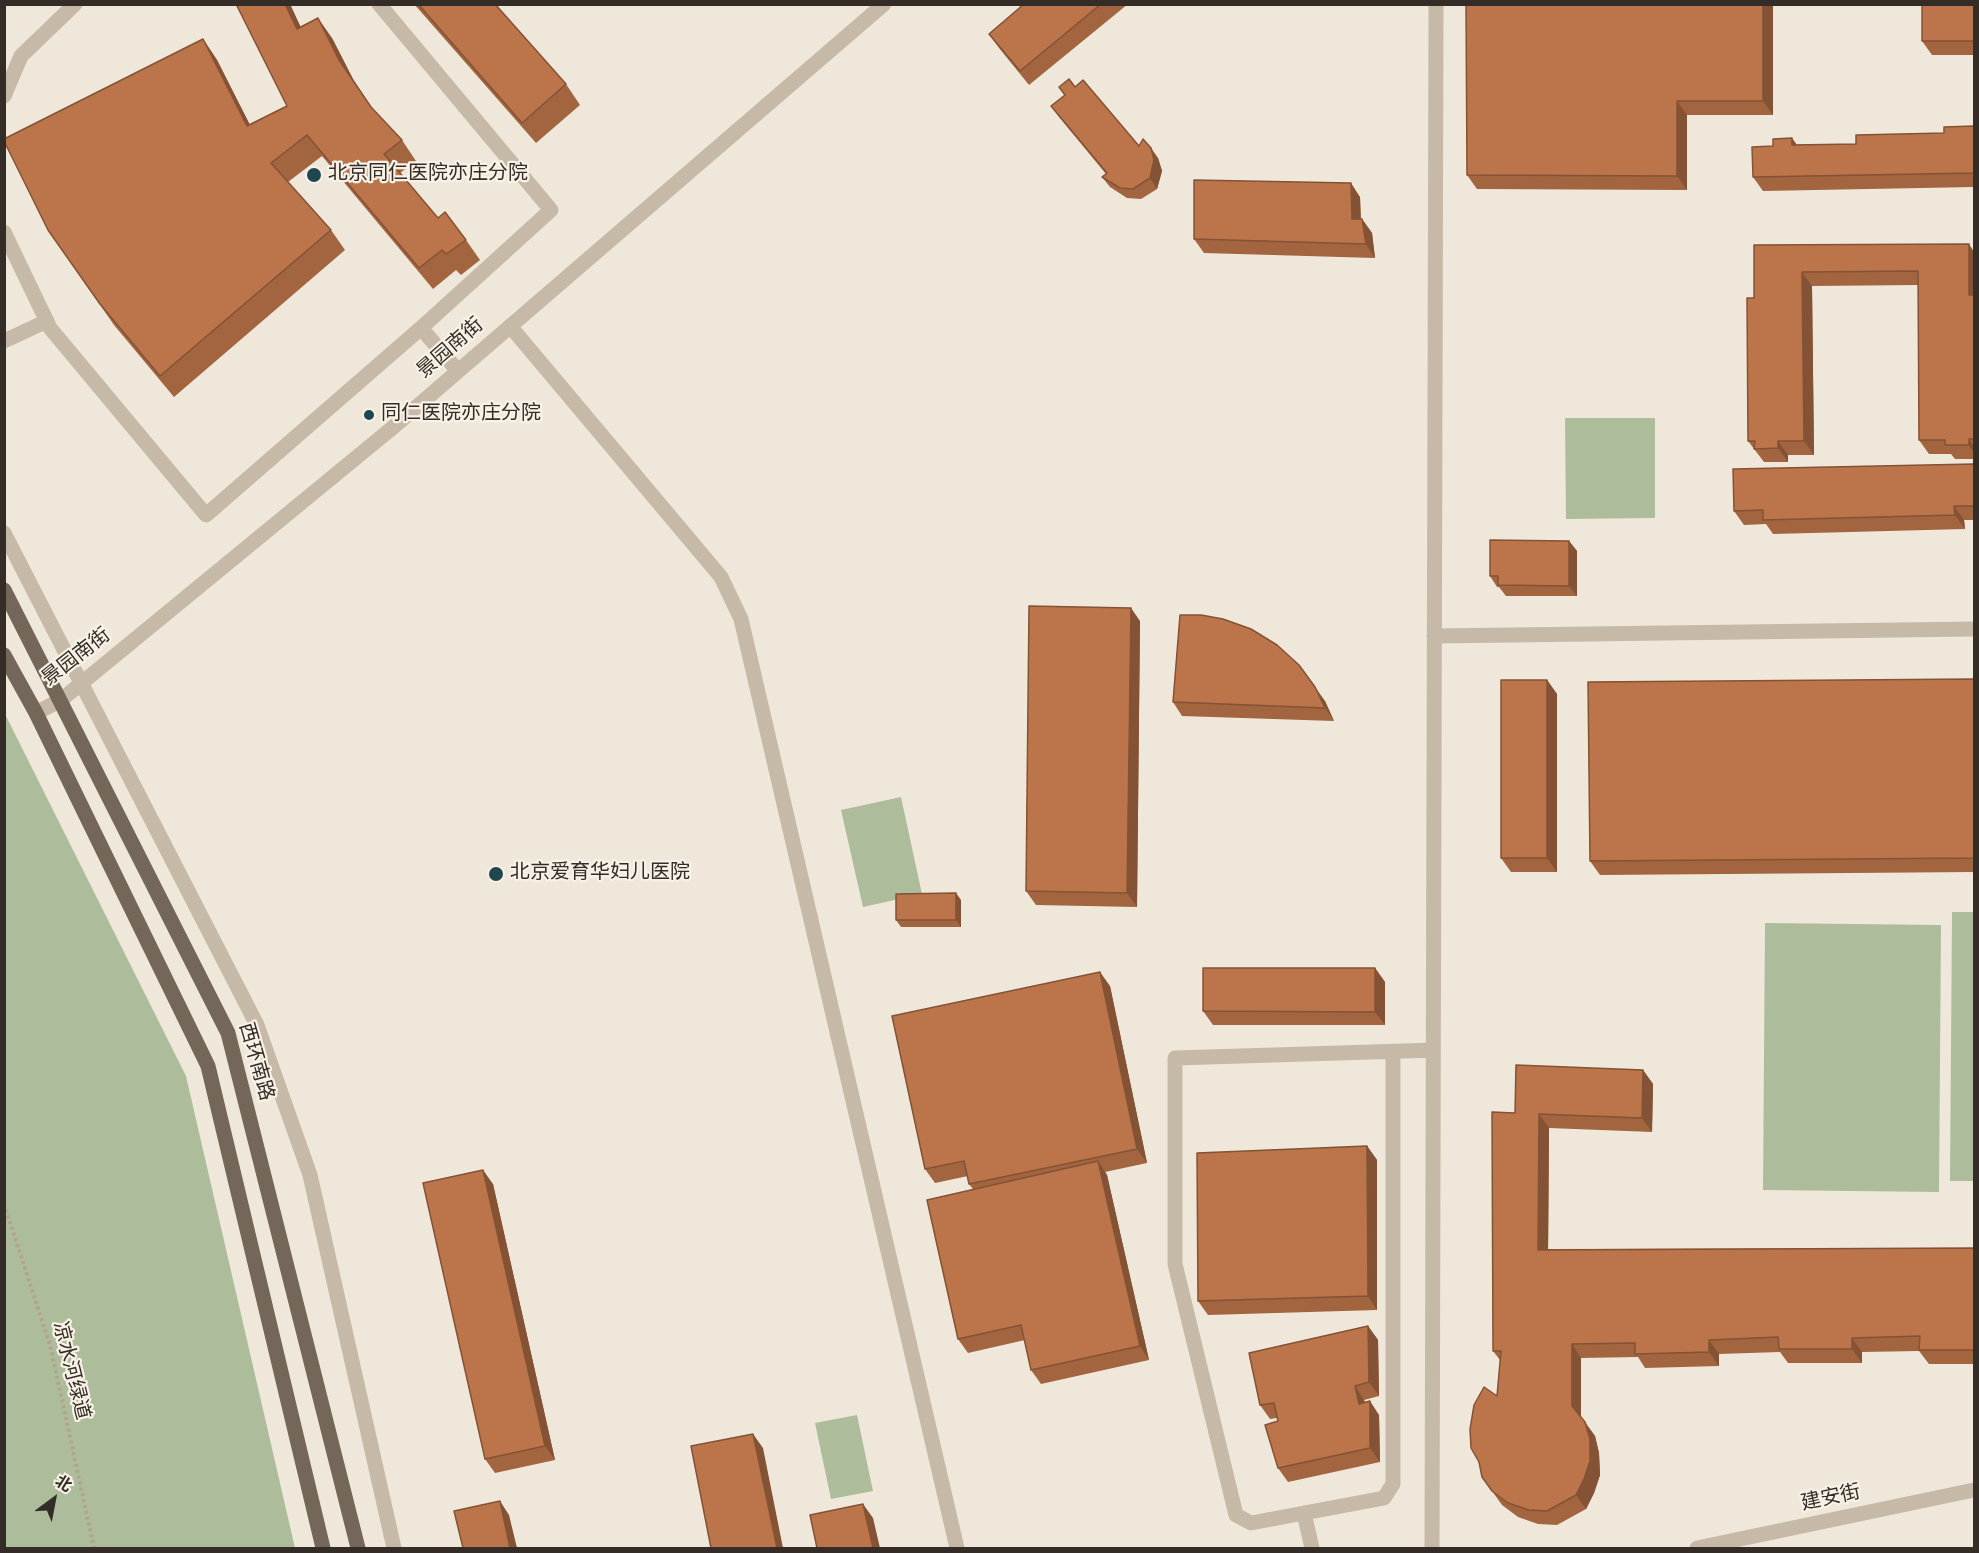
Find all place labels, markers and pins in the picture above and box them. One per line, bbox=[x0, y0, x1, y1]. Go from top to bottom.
place label: 北京同仁医院亦庄分院 bbox=[328, 163, 528, 187]
marker: 北京同仁医院亦庄分院 bbox=[305, 166, 323, 184]
place label: 同仁医院亦庄分院 bbox=[381, 403, 541, 427]
marker: 同仁医院亦庄分院 bbox=[362, 408, 376, 422]
place label: 北京爱育华妇儿医院 bbox=[510, 862, 690, 886]
marker: 北京爱育华妇儿医院 bbox=[487, 865, 505, 883]

